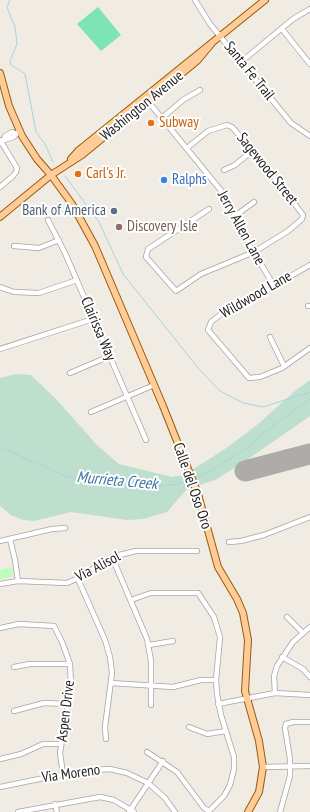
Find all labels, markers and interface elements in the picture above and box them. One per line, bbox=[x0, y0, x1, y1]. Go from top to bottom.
street label: Santa Fe Trail bbox=[220, 38, 278, 104]
street label: Washington Avenue bbox=[97, 67, 187, 145]
place label: Subway bbox=[159, 114, 199, 132]
marker: Subway bbox=[146, 118, 156, 128]
street label: Sagewood Street bbox=[233, 129, 301, 209]
place label: Carl's Jr. bbox=[86, 165, 126, 183]
marker: Carl's Jr. bbox=[73, 169, 83, 179]
place label: Ralphs bbox=[172, 171, 207, 189]
marker: Ralphs bbox=[159, 175, 169, 185]
street label: Jerry Allen Lane bbox=[213, 188, 269, 268]
place label: Bank of America bbox=[22, 202, 106, 220]
marker: Bank of America bbox=[109, 206, 119, 216]
place label: Discovery Isle bbox=[127, 218, 198, 236]
marker: Discovery Isle bbox=[114, 222, 124, 232]
street label: Wildwood Lane bbox=[217, 267, 295, 323]
street label: Clairissa Way bbox=[77, 294, 119, 364]
street label: Calle del Oso Oro bbox=[169, 440, 215, 532]
water label: Murrieta Creek bbox=[76, 468, 158, 494]
street label: Via Alisol bbox=[72, 548, 124, 586]
street label: Aspen Drive bbox=[53, 679, 79, 743]
street label: Via Moreno bbox=[41, 761, 101, 787]

